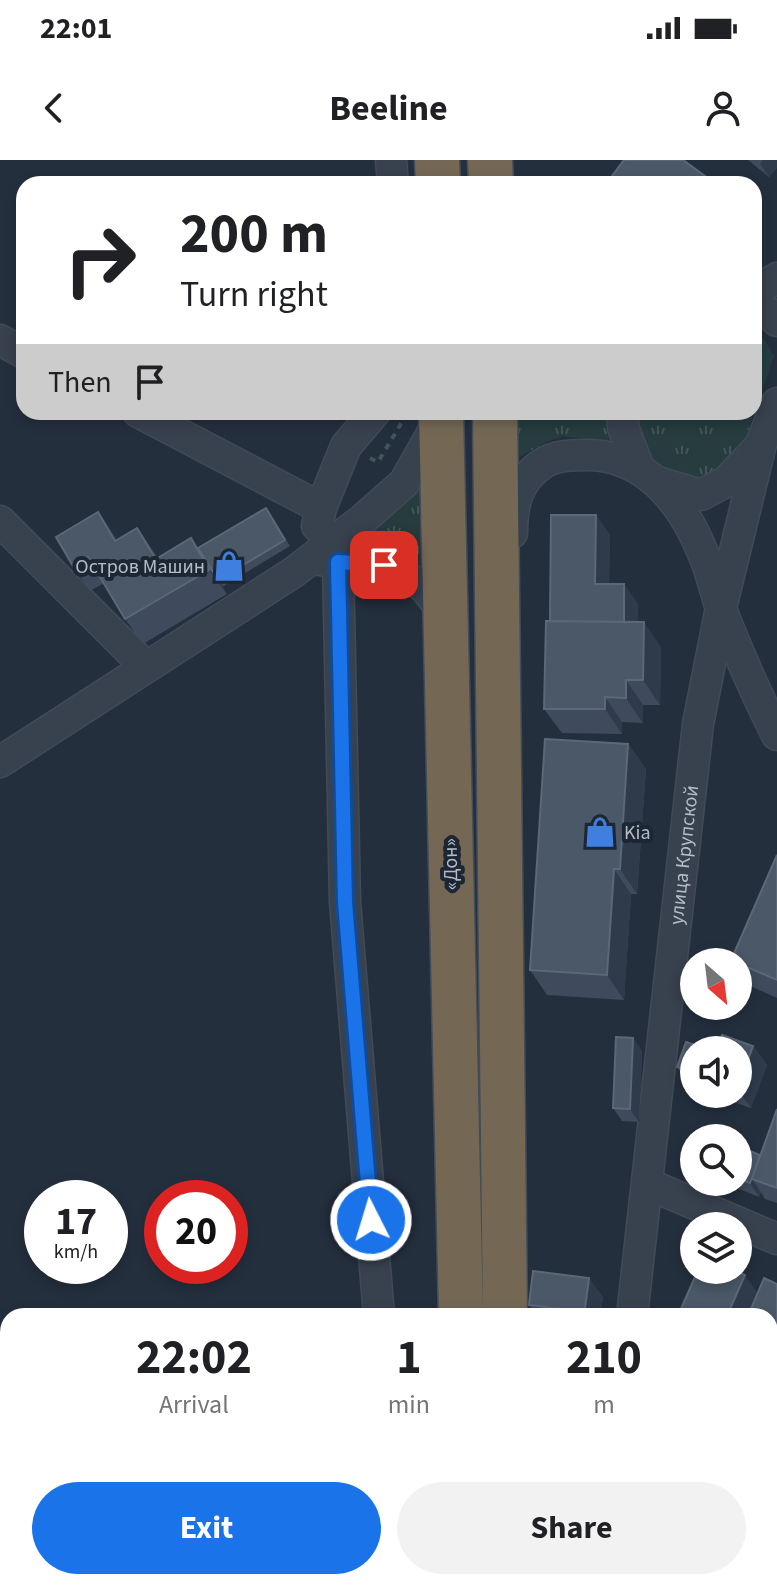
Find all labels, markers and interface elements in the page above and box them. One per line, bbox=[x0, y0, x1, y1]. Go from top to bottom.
text: 22:01 bbox=[40, 7, 112, 50]
text: Beeline bbox=[329, 83, 448, 134]
icon: back bbox=[32, 86, 76, 130]
icon: person bbox=[701, 86, 745, 130]
text: 200 m bbox=[180, 195, 328, 274]
icon: right bbox=[48, 208, 152, 312]
text: Turn right bbox=[180, 269, 328, 320]
icon: arrive bbox=[128, 360, 172, 404]
text: Then bbox=[48, 361, 112, 404]
pin bbox=[350, 531, 418, 599]
icon: arrive bbox=[362, 543, 406, 587]
shop icon: Остров Машин bbox=[212, 549, 246, 583]
place label: Остров Машин bbox=[75, 553, 205, 581]
street label: улица Крупской bbox=[663, 784, 706, 926]
shop icon: Kia bbox=[583, 815, 617, 849]
place label: Kia bbox=[624, 819, 651, 847]
street label: «Дон» bbox=[437, 838, 465, 890]
north arrow bbox=[680, 948, 752, 1020]
map controls bbox=[680, 948, 752, 1284]
button: sound bbox=[680, 1036, 752, 1108]
button: search bbox=[680, 1124, 752, 1196]
position arrow bbox=[329, 1178, 413, 1262]
speed limit sign: 20 bbox=[144, 1180, 248, 1284]
text: 17 bbox=[55, 1193, 97, 1250]
button: layers bbox=[680, 1212, 752, 1284]
text: km/h bbox=[54, 1238, 98, 1266]
text: 22:02 bbox=[136, 1324, 252, 1392]
text: 1 bbox=[396, 1324, 422, 1392]
text: 210 bbox=[566, 1324, 642, 1392]
text: Arrival bbox=[159, 1386, 229, 1423]
text: min bbox=[388, 1386, 430, 1423]
text: m bbox=[593, 1386, 615, 1423]
button: Exit bbox=[32, 1482, 381, 1574]
button: Share bbox=[397, 1482, 746, 1574]

